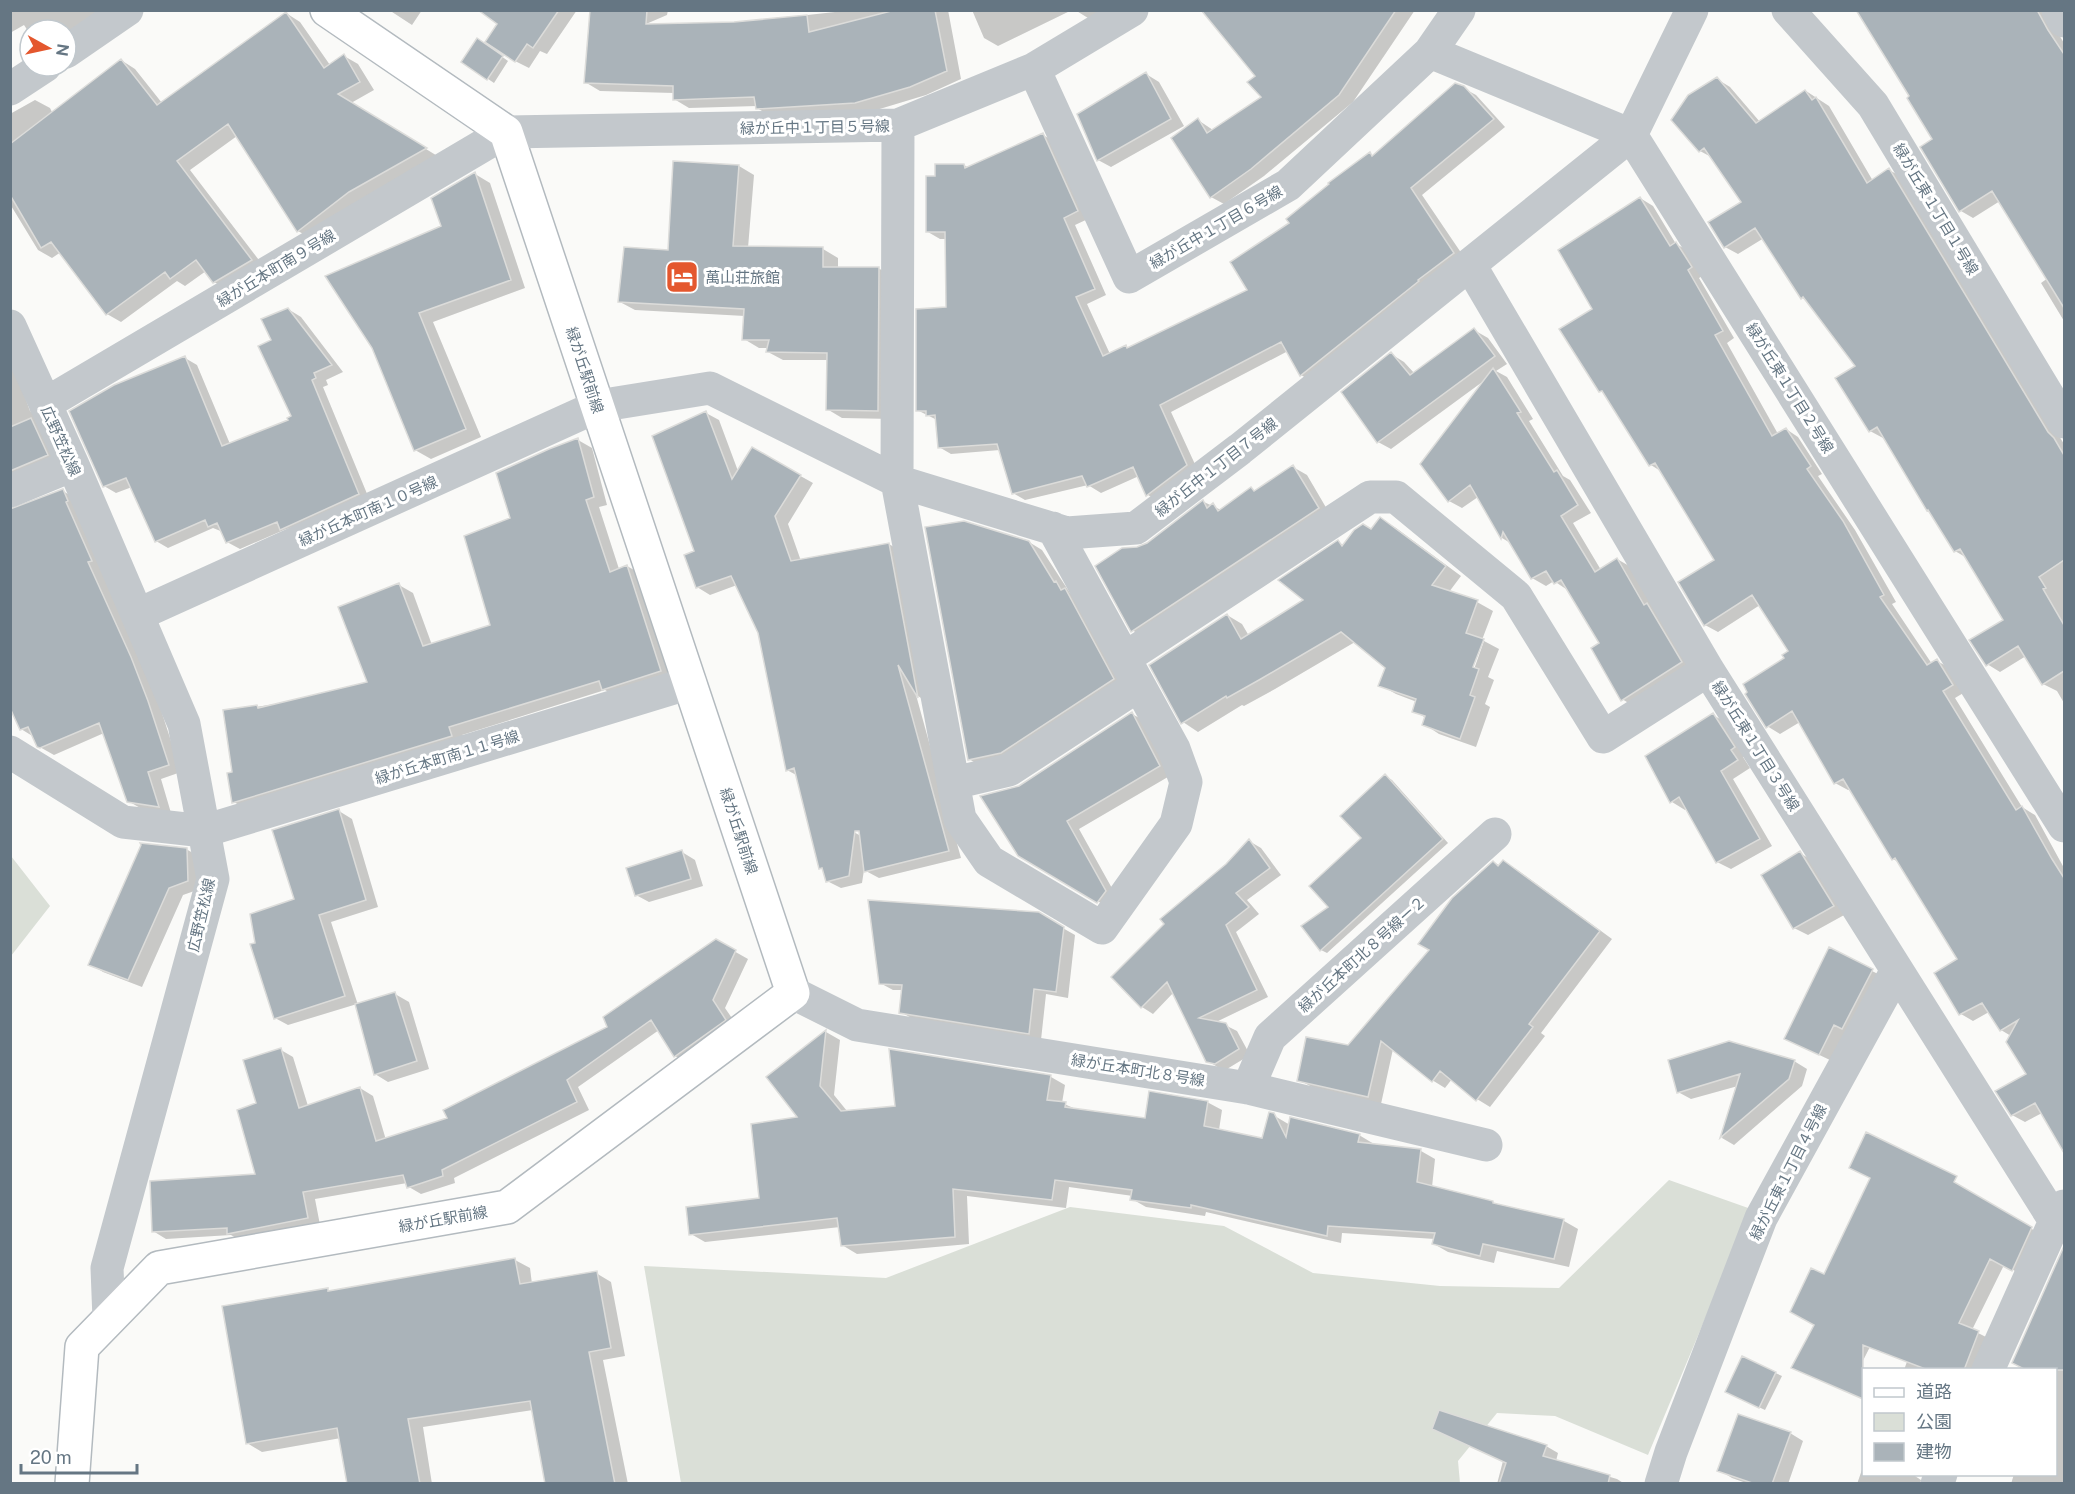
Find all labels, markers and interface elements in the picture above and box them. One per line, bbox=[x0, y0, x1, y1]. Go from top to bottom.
north arrow bbox=[18, 18, 78, 78]
text: N bbox=[52, 42, 73, 58]
street label: 緑が丘中１丁目５号線 bbox=[740, 117, 890, 137]
street label: 緑が丘東１丁目１号線 bbox=[1890, 140, 1982, 278]
street label: 緑が丘中１丁目６号線 bbox=[1147, 182, 1285, 272]
street label: 緑が丘本町南９号線 bbox=[214, 226, 338, 310]
hotel icon: 萬山荘旅館 bbox=[664, 259, 700, 295]
place label: 萬山荘旅館 bbox=[705, 269, 780, 286]
street label: 緑が丘東１丁目２号線 bbox=[1743, 320, 1837, 456]
street label: 緑が丘駅前線 bbox=[563, 325, 607, 415]
street label: 広野笠松線 bbox=[38, 403, 84, 479]
street label: 緑が丘中１丁目７号線 bbox=[1152, 414, 1280, 520]
street label: 緑が丘本町南１０号線 bbox=[296, 473, 440, 549]
street label: 緑が丘東１丁目３号線 bbox=[1709, 678, 1803, 814]
street label: 緑が丘本町南１１号線 bbox=[373, 727, 521, 787]
street label: 緑が丘駅前線 bbox=[717, 786, 761, 876]
street label: 広野笠松線 bbox=[184, 877, 218, 953]
street label: 緑が丘本町北８号線ー２ bbox=[1295, 892, 1429, 1016]
street label: 緑が丘本町北８号線 bbox=[1070, 1051, 1206, 1089]
street label: 緑が丘東１丁目４号線 bbox=[1746, 1101, 1830, 1243]
street label: 緑が丘駅前線 bbox=[397, 1203, 489, 1235]
legend bbox=[1862, 1368, 2057, 1476]
text: 道路 bbox=[1916, 1381, 1952, 1402]
text: 公園 bbox=[1916, 1411, 1952, 1432]
scale bar bbox=[21, 1437, 136, 1475]
text: 建物 bbox=[1916, 1441, 1952, 1462]
text: 20 m bbox=[30, 1447, 72, 1468]

